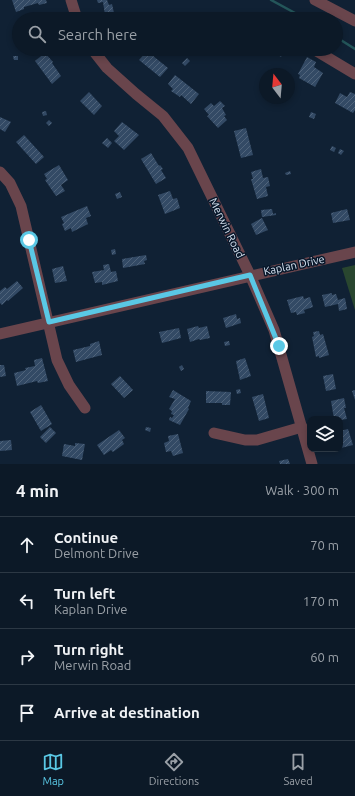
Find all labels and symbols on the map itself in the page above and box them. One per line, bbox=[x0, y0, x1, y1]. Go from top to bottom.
north arrow bbox=[259, 68, 295, 104]
street label: Merwin Road bbox=[207, 196, 247, 260]
route start bbox=[20, 231, 38, 249]
street label: Kaplan Drive bbox=[262, 253, 326, 277]
route end bbox=[270, 337, 288, 355]

